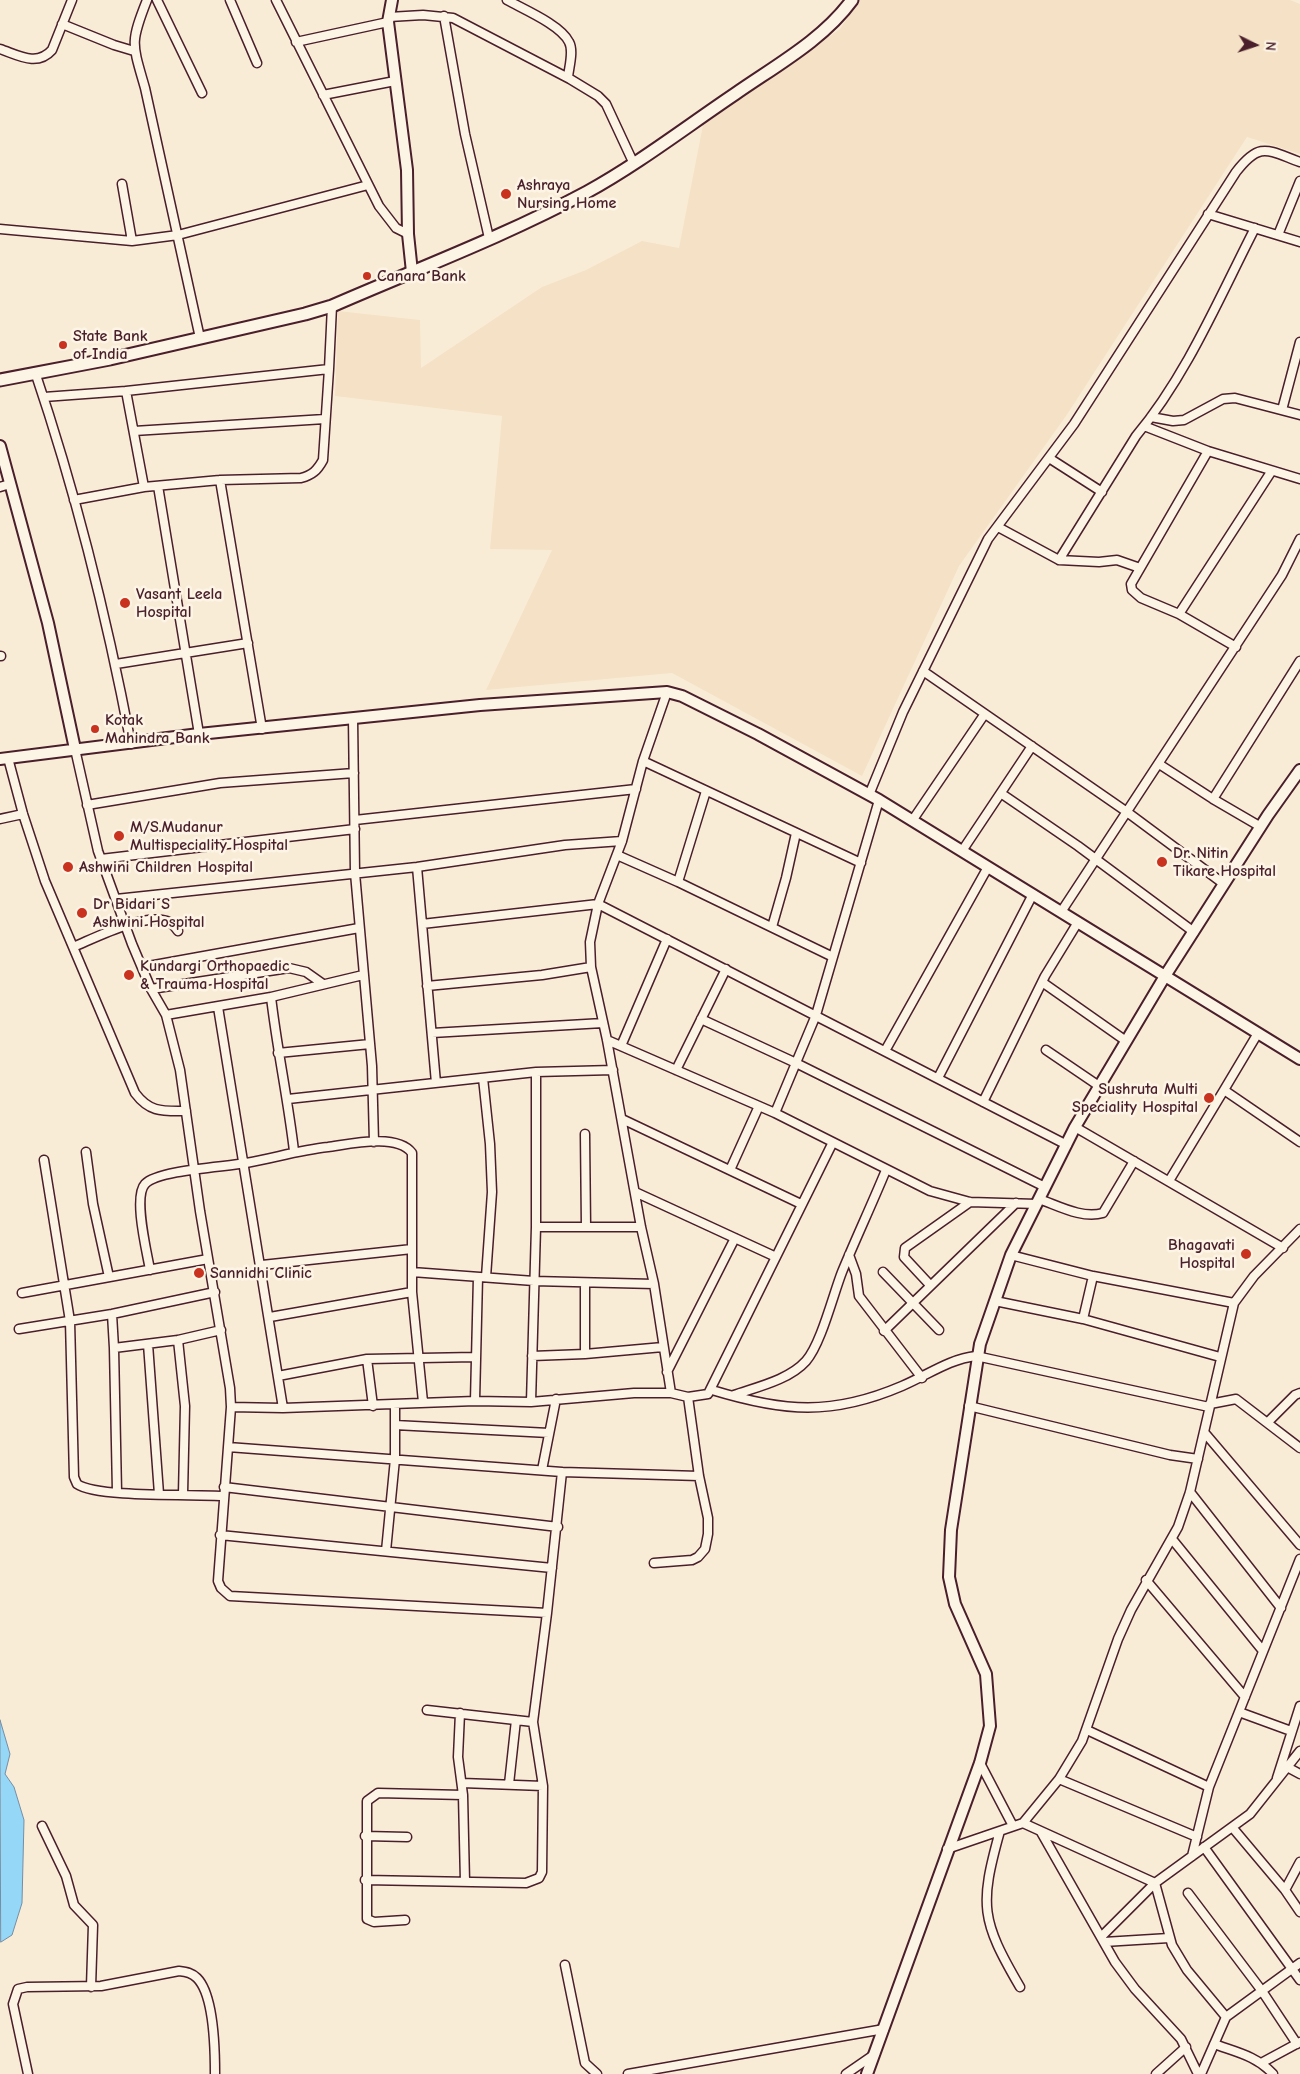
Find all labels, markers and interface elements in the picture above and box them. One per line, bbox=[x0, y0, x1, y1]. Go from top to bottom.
north arrow bbox=[1230, 20, 1280, 70]
text: N bbox=[1262, 41, 1279, 51]
place label: Ashraya Nursing Home bbox=[517, 175, 616, 213]
marker: Ashraya Nursing Home bbox=[499, 187, 513, 201]
place label: Canara Bank bbox=[377, 266, 466, 286]
marker: Canara Bank bbox=[361, 270, 373, 282]
place label: State Bank of India bbox=[73, 326, 148, 364]
marker: State Bank of India bbox=[57, 339, 69, 351]
place label: Vasant Leela Hospital bbox=[136, 584, 222, 622]
marker: Vasant Leela Hospital bbox=[118, 596, 132, 610]
place label: Kotak Mahindra Bank bbox=[105, 710, 210, 748]
marker: Kotak Mahindra Bank bbox=[89, 723, 101, 735]
place label: M/S.Mudanur Multispeciality Hospital bbox=[130, 817, 288, 855]
marker: M/S.Mudanur Multispeciality Hospital bbox=[112, 829, 126, 843]
place label: Dr. Nitin Tikare Hospital bbox=[1173, 843, 1276, 881]
marker: Dr. Nitin Tikare Hospital bbox=[1155, 855, 1169, 869]
place label: Ashwini Children Hospital bbox=[79, 857, 253, 877]
marker: Ashwini Children Hospital bbox=[61, 860, 75, 874]
place label: Dr Bidari S Ashwini Hospital bbox=[93, 894, 205, 932]
marker: Dr Bidari S Ashwini Hospital bbox=[75, 906, 89, 920]
place label: Kundargi Orthopaedic & Trauma Hospital bbox=[140, 956, 289, 994]
marker: Kundargi Orthopaedic & Trauma Hospital bbox=[122, 968, 136, 982]
place label: Sushruta Multi Speciality Hospital bbox=[1072, 1079, 1198, 1117]
marker: Sushruta Multi Speciality Hospital bbox=[1202, 1091, 1216, 1105]
place label: Bhagavati Hospital bbox=[1168, 1235, 1235, 1273]
marker: Bhagavati Hospital bbox=[1239, 1247, 1253, 1261]
place label: Sannidhi Clinic bbox=[210, 1263, 312, 1283]
marker: Sannidhi Clinic bbox=[192, 1266, 206, 1280]

